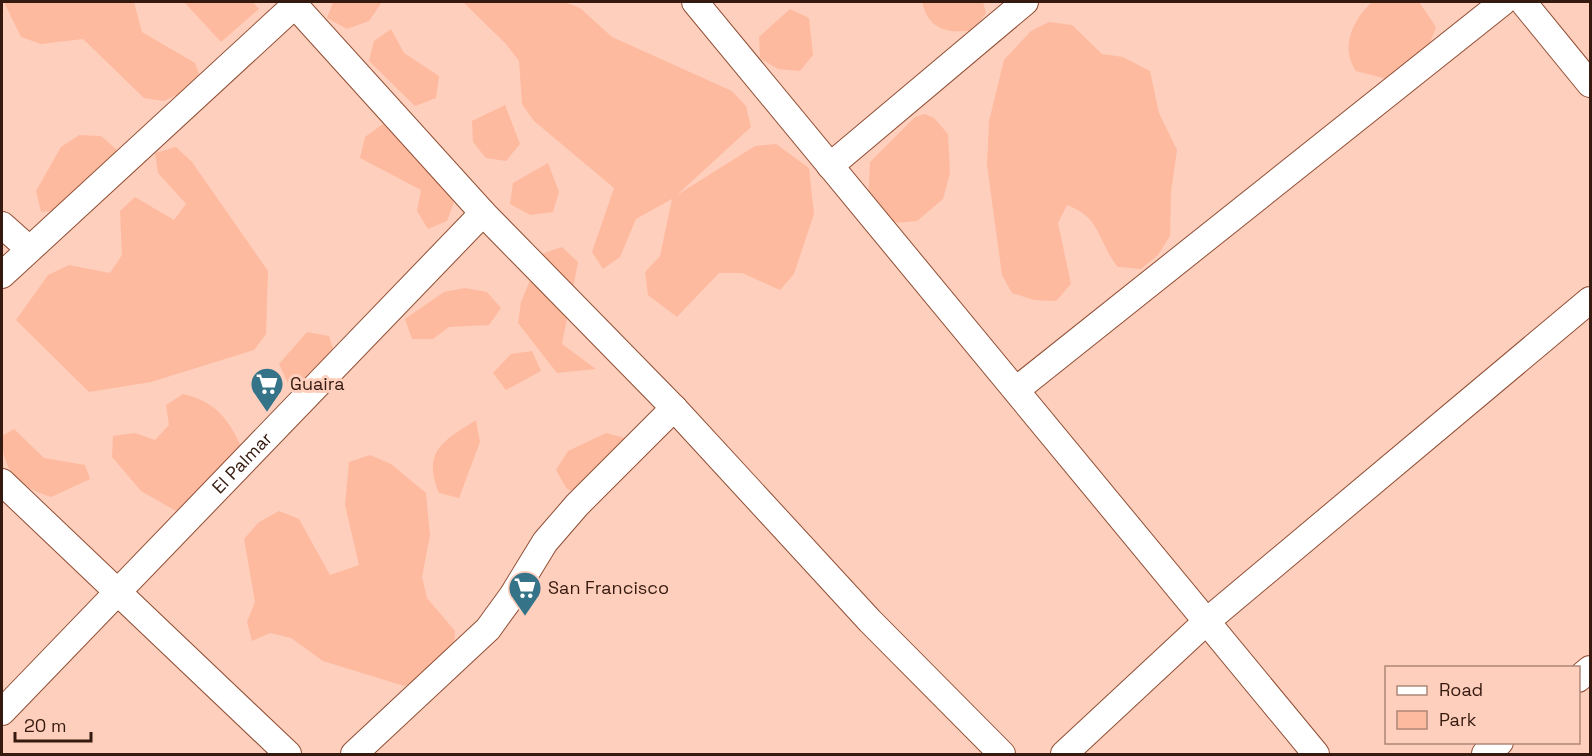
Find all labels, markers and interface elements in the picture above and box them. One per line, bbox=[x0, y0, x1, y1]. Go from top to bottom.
supermarket icon: Guaira bbox=[249, 366, 285, 413]
place label: Guaira bbox=[290, 372, 345, 395]
street label: El Palmar bbox=[207, 427, 277, 498]
supermarket icon: San Francisco bbox=[507, 570, 543, 617]
place label: San Francisco bbox=[548, 576, 669, 599]
legend bbox=[1385, 666, 1580, 744]
text: Road bbox=[1439, 678, 1483, 701]
scale bar bbox=[15, 705, 92, 743]
text: Park bbox=[1439, 708, 1477, 731]
text: 20 m bbox=[24, 714, 67, 737]

